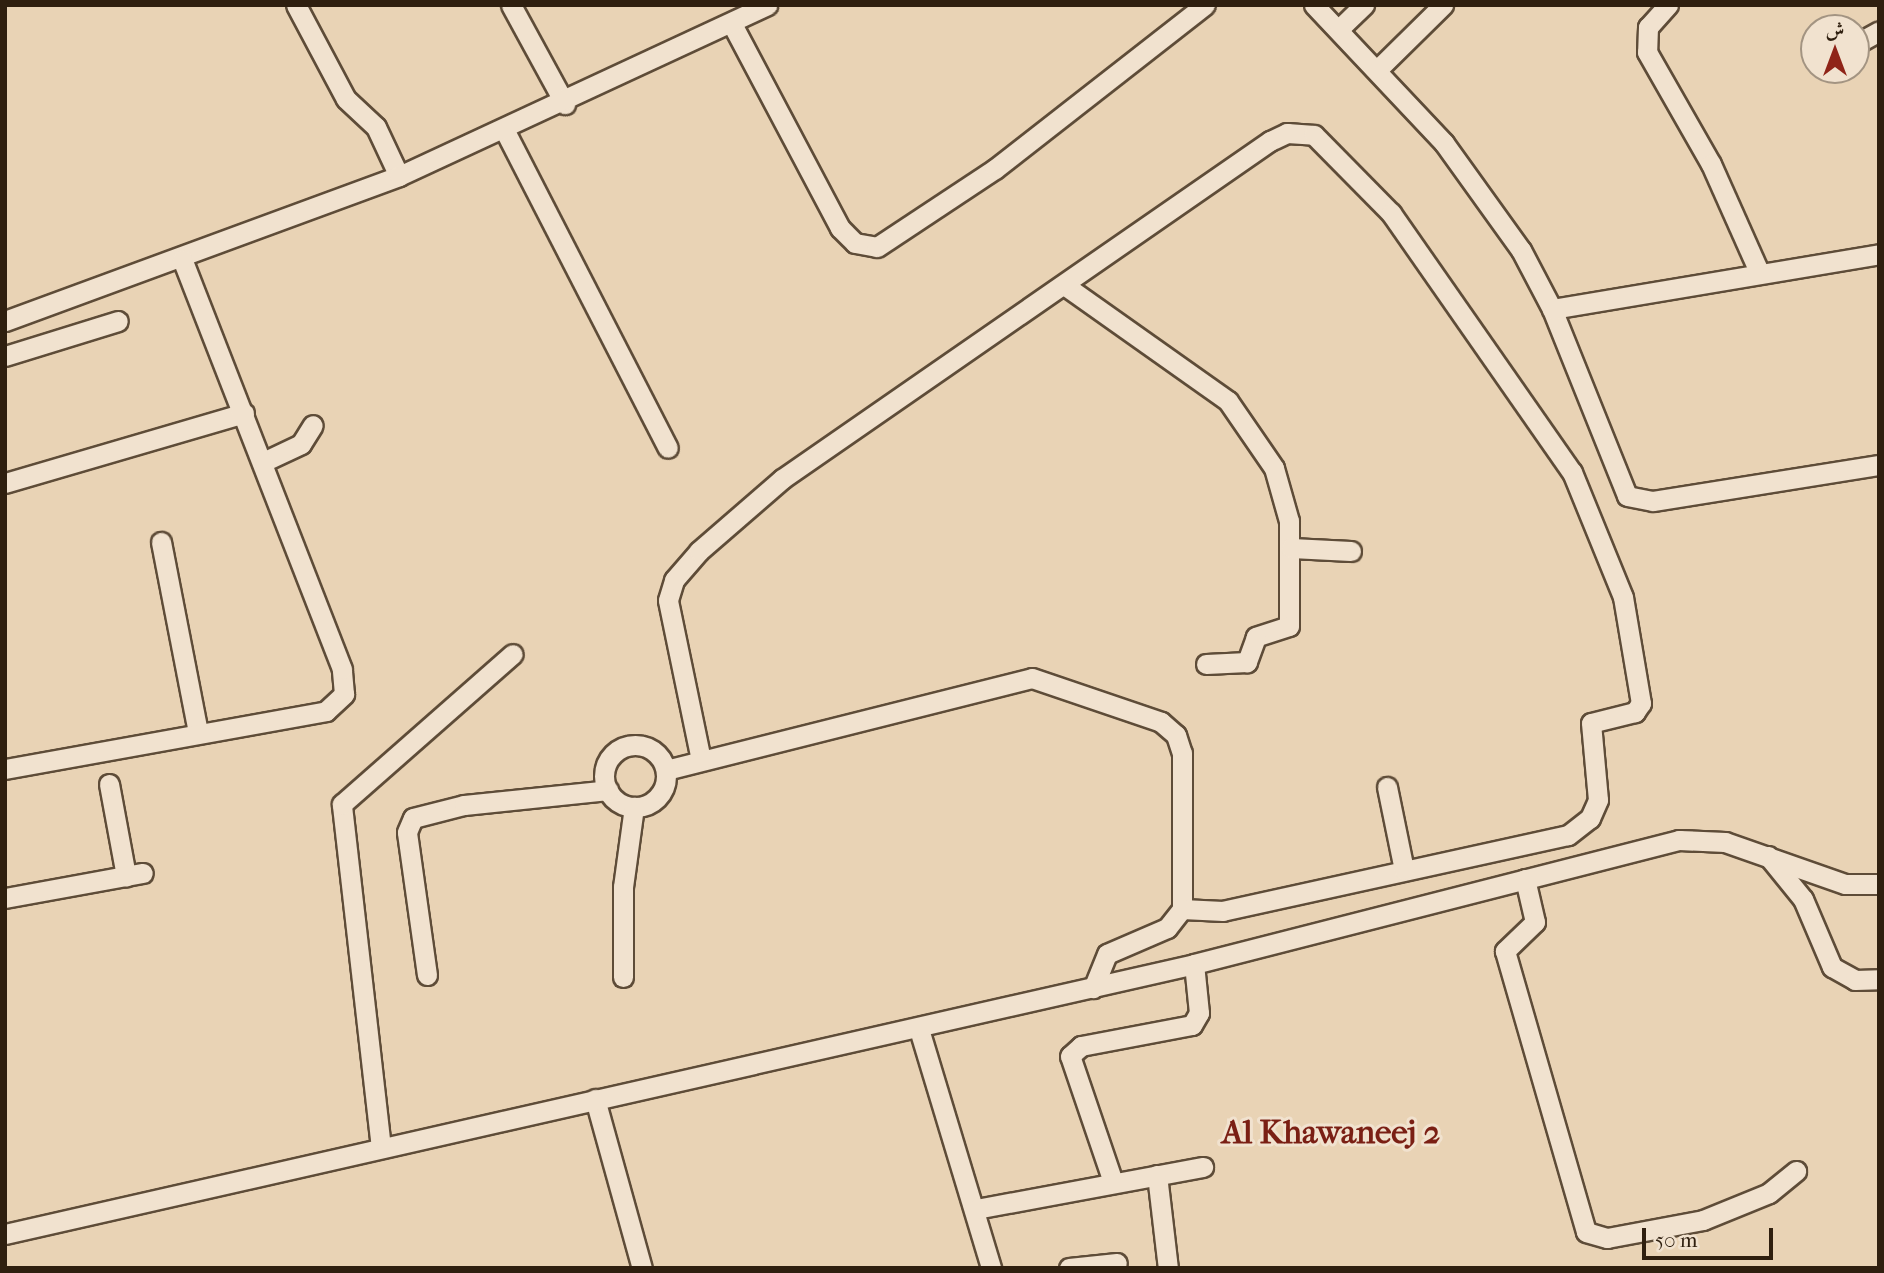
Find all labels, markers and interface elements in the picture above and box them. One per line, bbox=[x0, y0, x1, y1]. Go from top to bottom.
north arrow bbox=[1800, 14, 1870, 84]
text: ش bbox=[1826, 19, 1844, 41]
district label: Al Khawaneej 2 bbox=[1222, 1113, 1440, 1153]
scale bar bbox=[1646, 1214, 1777, 1258]
text: 50 m bbox=[1655, 1228, 1698, 1252]

